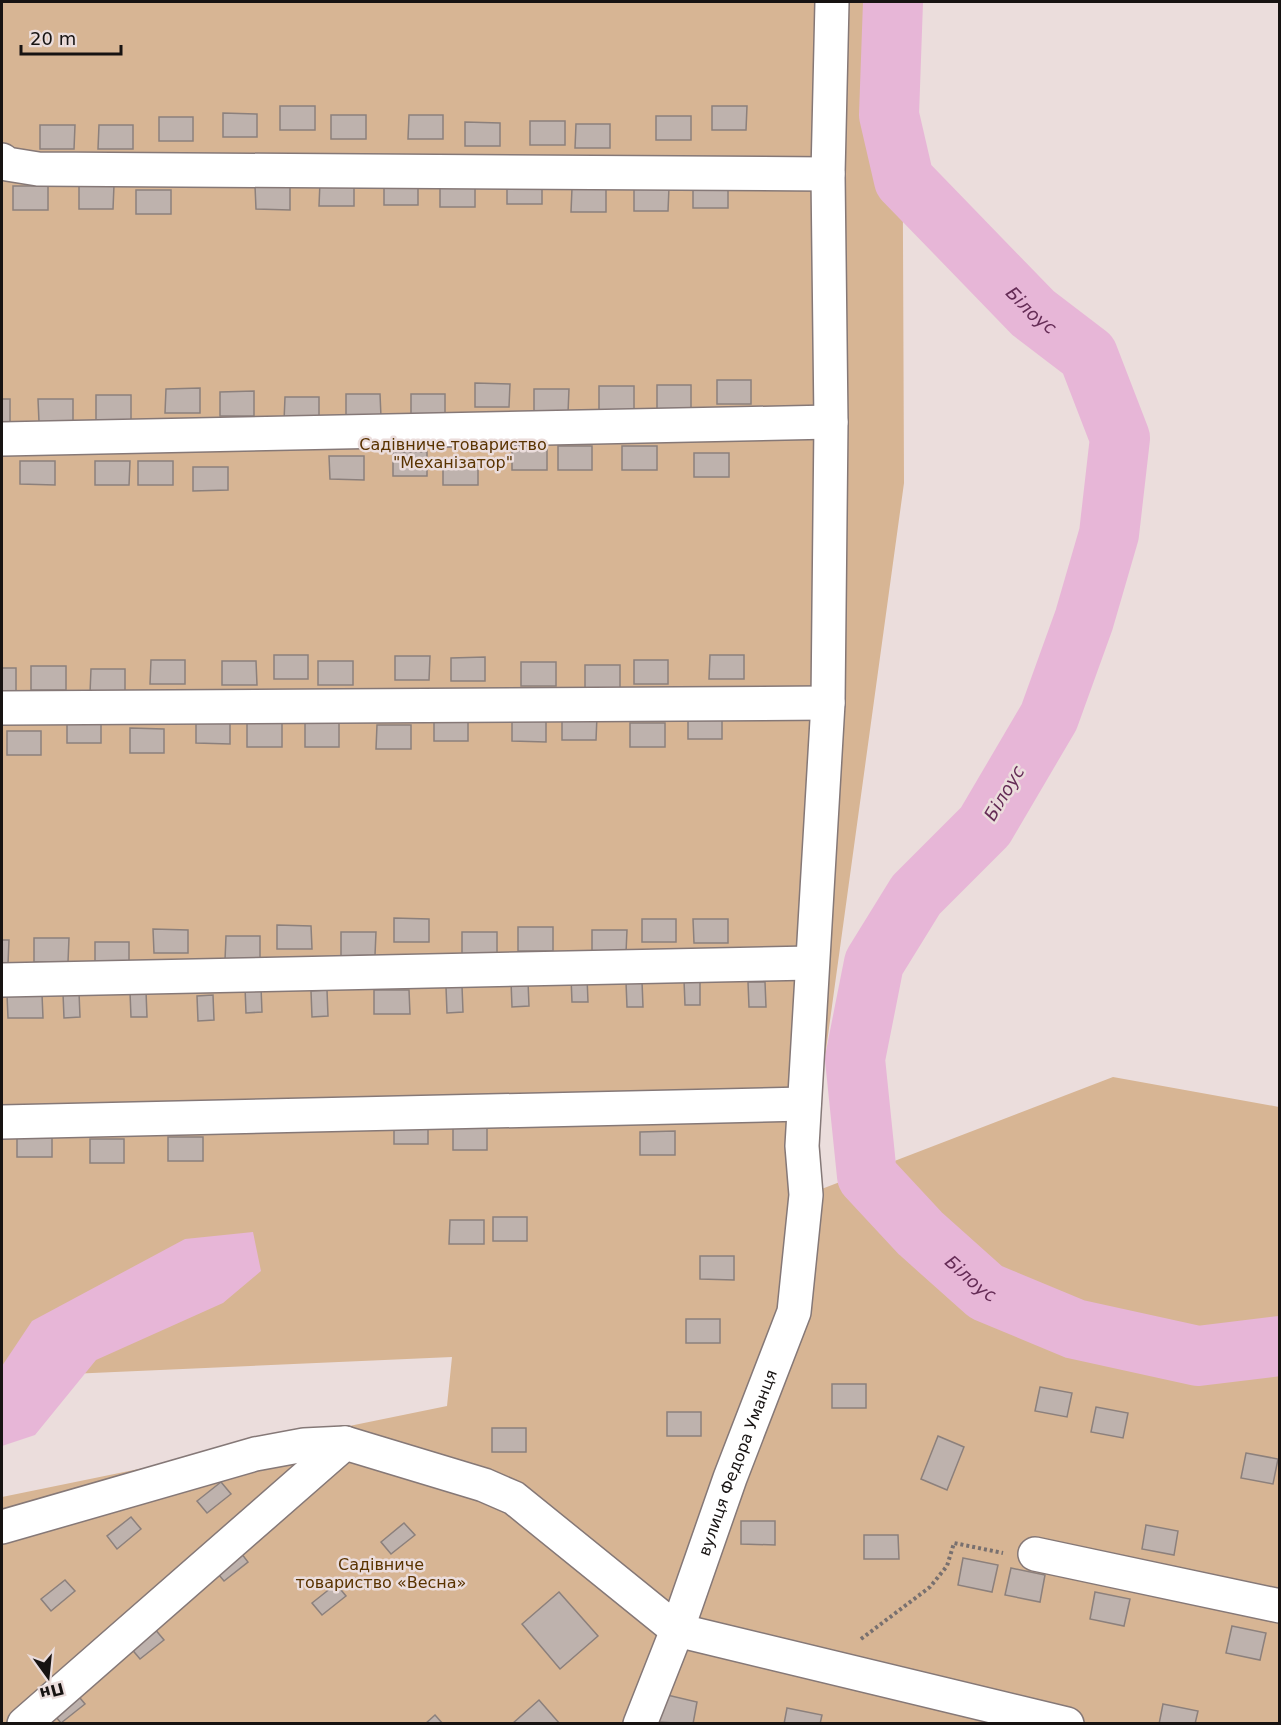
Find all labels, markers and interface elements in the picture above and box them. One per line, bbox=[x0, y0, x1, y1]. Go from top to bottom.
scale bar bbox=[21, 18, 122, 56]
text: 20 m bbox=[30, 28, 76, 49]
water label: Білоус bbox=[1002, 282, 1061, 338]
park label: Садівниче товариство "Механізатор" bbox=[359, 435, 547, 472]
water label: Білоус bbox=[979, 762, 1029, 824]
water label: Білоус bbox=[941, 1251, 999, 1306]
street label: вулиця Федора Уманця bbox=[694, 1367, 780, 1558]
park label: Садівниче товариство «Весна» bbox=[296, 1555, 466, 1592]
north arrow bbox=[18, 1647, 78, 1707]
text: Пн bbox=[37, 1679, 66, 1703]

